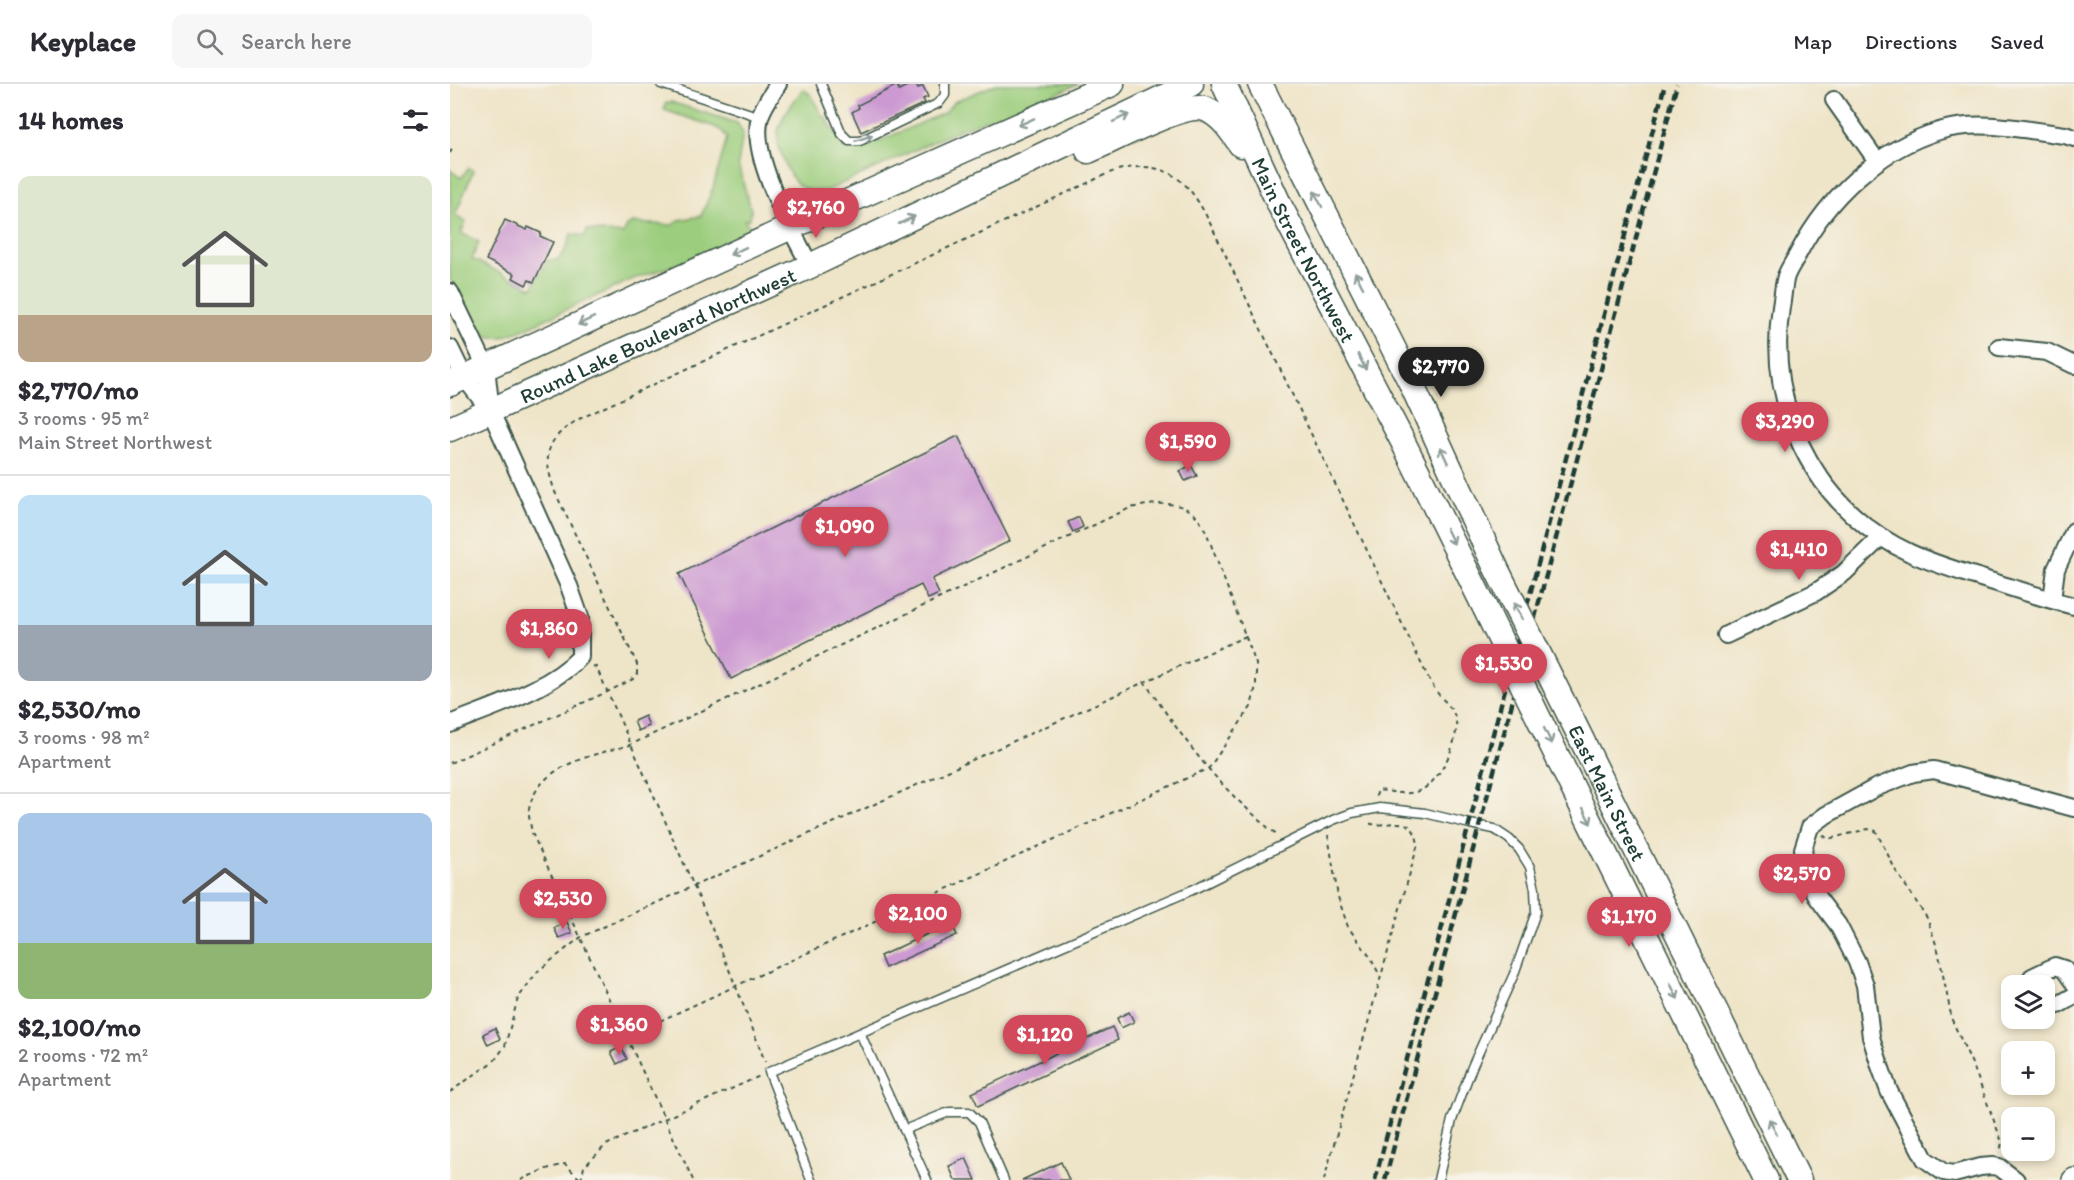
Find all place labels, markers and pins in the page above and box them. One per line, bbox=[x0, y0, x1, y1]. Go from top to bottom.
pin: $2,760 bbox=[767, 188, 865, 239]
pin: $2,770 bbox=[1392, 347, 1490, 398]
pin: $3,290 bbox=[1736, 402, 1834, 453]
pin: $1,590 bbox=[1139, 422, 1237, 473]
pin: $1,090 bbox=[796, 507, 894, 558]
pin: $1,410 bbox=[1750, 530, 1848, 581]
pin: $1,860 bbox=[500, 609, 598, 660]
pin: $1,530 bbox=[1455, 644, 1553, 695]
pin: $2,570 bbox=[1753, 854, 1851, 905]
pin: $2,530 bbox=[514, 879, 612, 930]
pin: $2,100 bbox=[869, 894, 967, 945]
pin: $1,170 bbox=[1580, 897, 1678, 948]
pin: $1,360 bbox=[570, 1005, 668, 1056]
pin: $1,120 bbox=[996, 1015, 1094, 1066]

